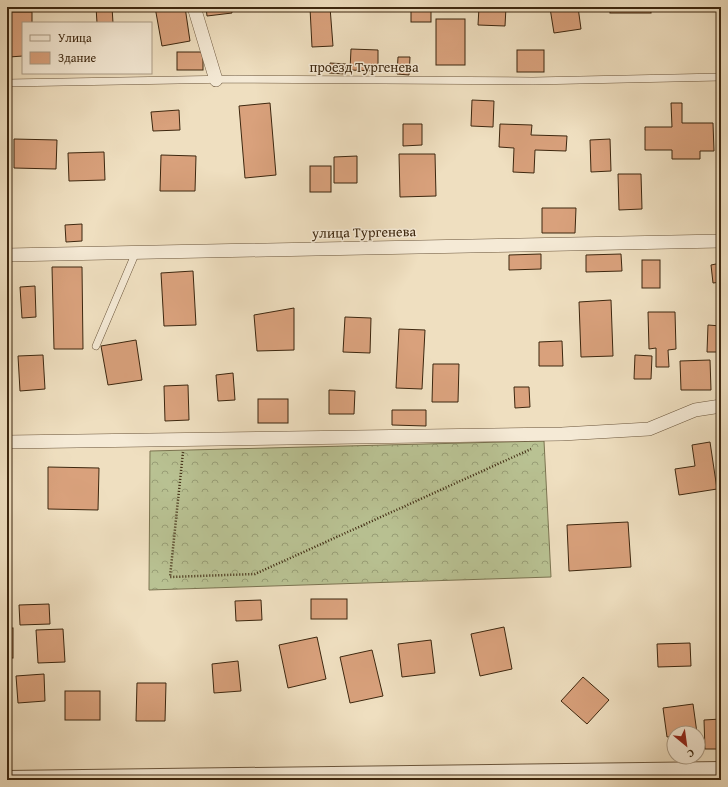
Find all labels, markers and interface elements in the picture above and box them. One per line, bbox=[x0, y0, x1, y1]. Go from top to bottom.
legend bbox=[22, 22, 152, 74]
text: Улица bbox=[58, 29, 92, 46]
text: Здание bbox=[58, 49, 97, 66]
street label: проезд Тургенева bbox=[309, 57, 419, 77]
street label: улица Тургенева bbox=[311, 221, 417, 243]
north arrow bbox=[666, 725, 706, 765]
text: С bbox=[684, 745, 697, 762]

